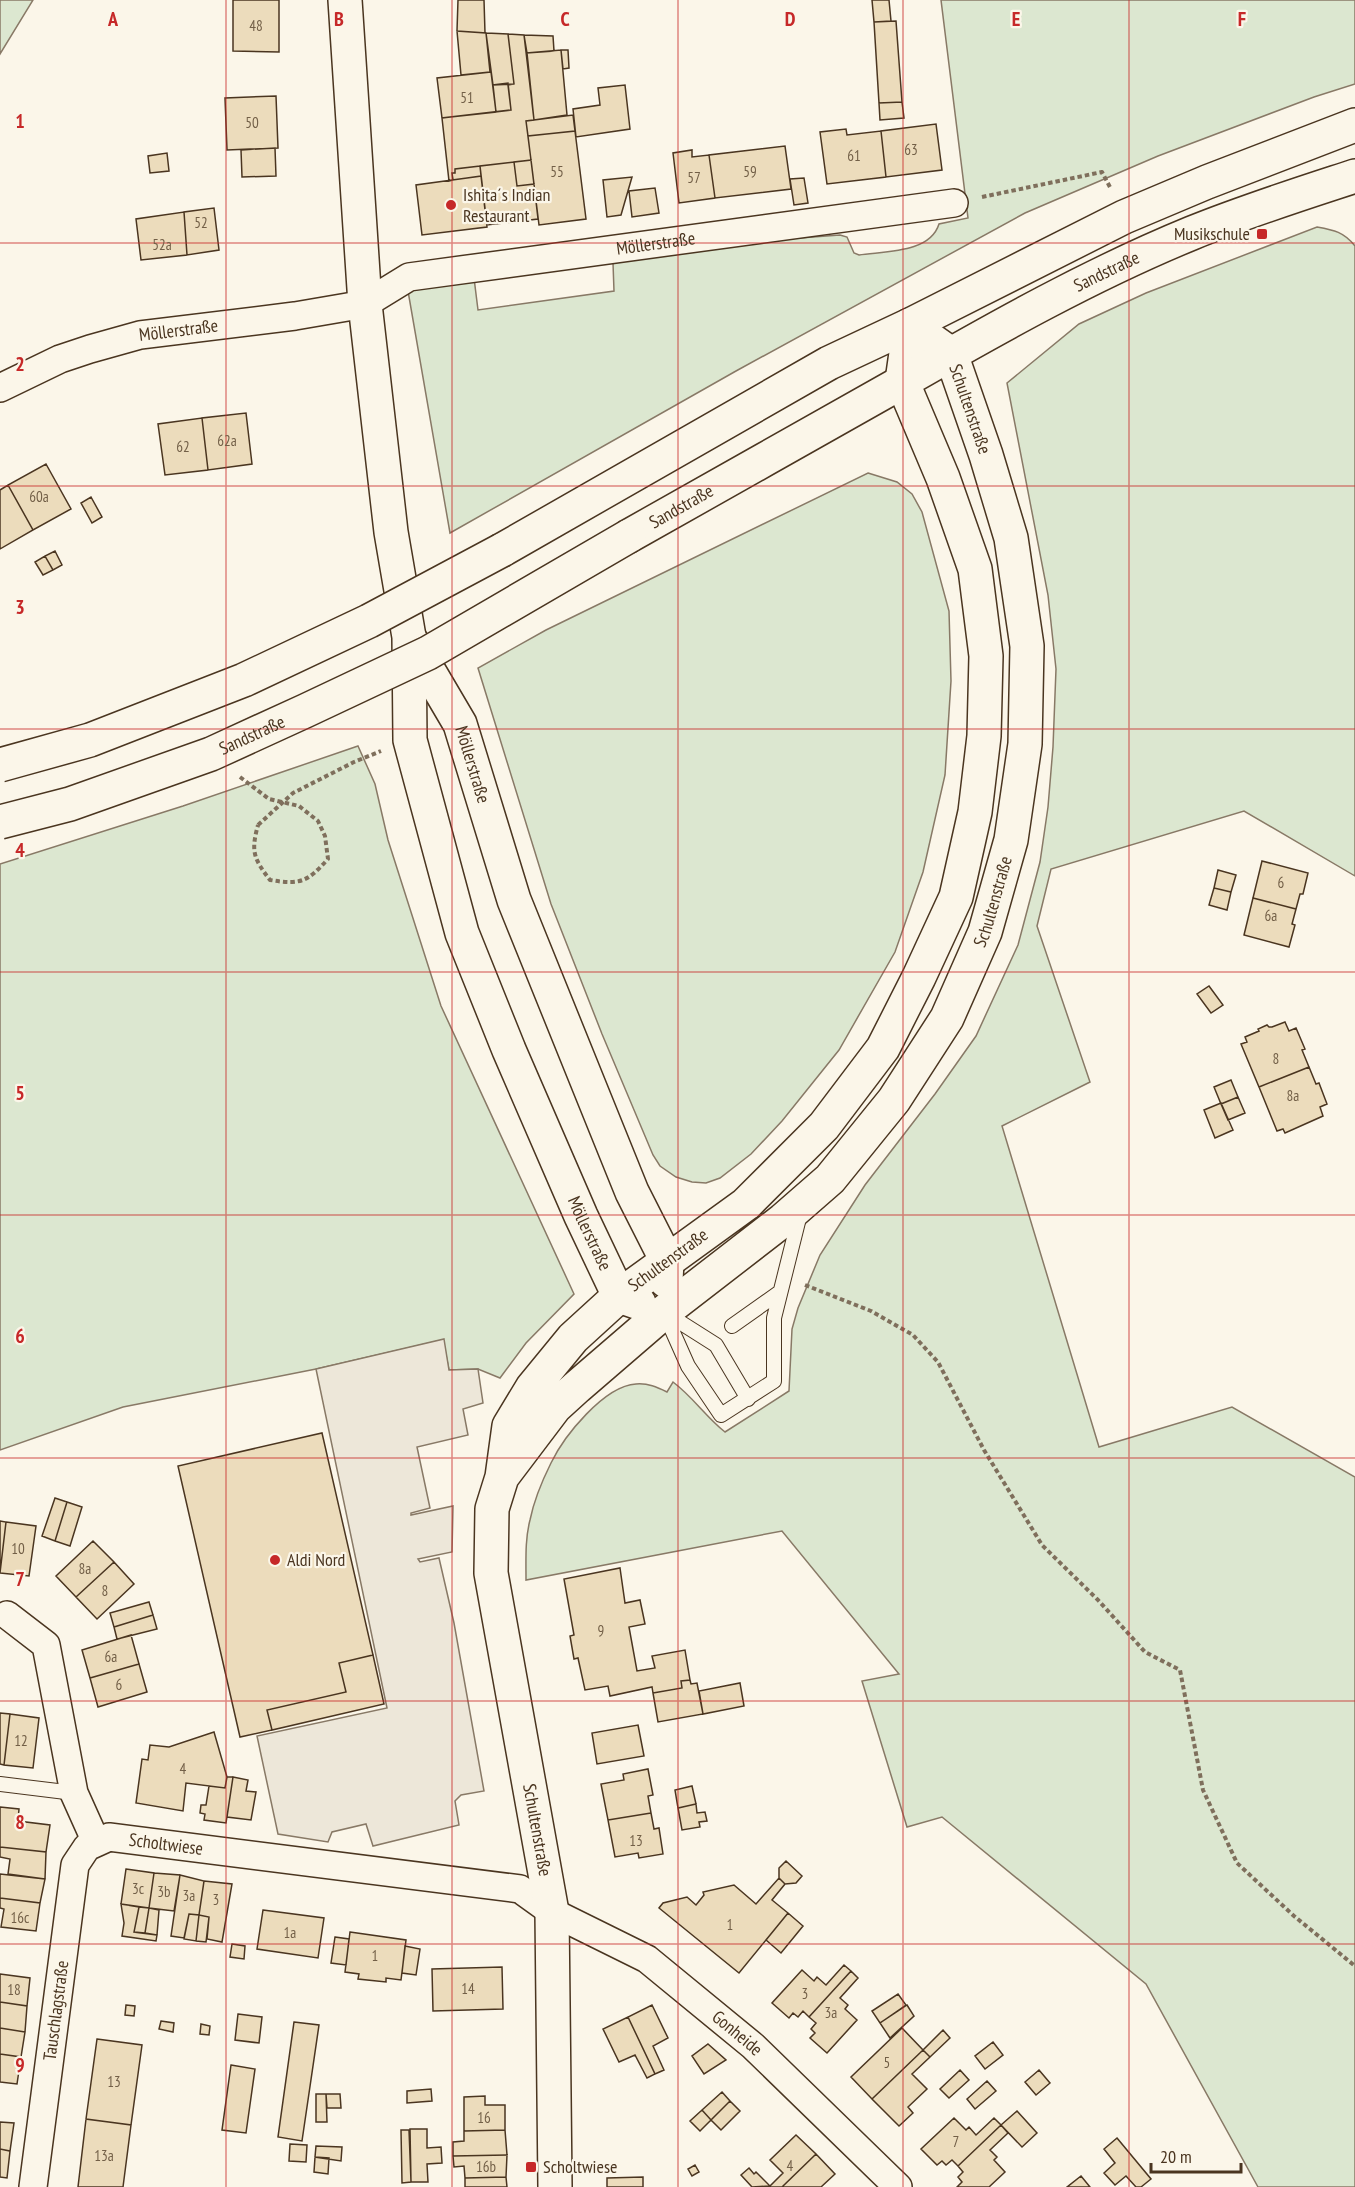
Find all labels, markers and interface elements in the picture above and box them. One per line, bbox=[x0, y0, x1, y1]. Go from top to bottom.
text: A bbox=[107, 6, 119, 32]
text: B bbox=[334, 6, 344, 32]
text: C bbox=[560, 6, 570, 32]
text: D bbox=[785, 6, 796, 32]
text: E bbox=[1012, 6, 1020, 32]
text: F bbox=[1238, 6, 1246, 32]
house number: 48 bbox=[249, 16, 263, 35]
house number: 51 bbox=[460, 88, 474, 107]
text: 1 bbox=[15, 108, 25, 134]
house number: 50 bbox=[245, 113, 259, 132]
house number: 63 bbox=[904, 140, 918, 159]
house number: 61 bbox=[847, 146, 861, 165]
house number: 55 bbox=[550, 162, 564, 181]
house number: 59 bbox=[743, 162, 757, 181]
house number: 57 bbox=[687, 168, 701, 187]
place label: Ishita´s Indian Restaurant bbox=[463, 183, 550, 227]
marker: Ishita´s Indian Restaurant bbox=[444, 198, 458, 212]
house number: 52 bbox=[194, 213, 208, 232]
place label: Musikschule bbox=[1174, 222, 1250, 245]
street label: Möllerstraße bbox=[615, 226, 697, 260]
marker: Musikschule bbox=[1255, 227, 1269, 241]
house number: 52a bbox=[152, 235, 172, 254]
street label: Sandstraße bbox=[1070, 246, 1143, 297]
street label: Möllerstraße bbox=[138, 314, 219, 346]
text: 2 bbox=[15, 351, 25, 377]
street label: Schultenstraße bbox=[944, 361, 997, 457]
house number: 62a bbox=[217, 431, 237, 450]
house number: 62 bbox=[176, 437, 190, 456]
street label: Sandstraße bbox=[645, 479, 717, 533]
house number: 60a bbox=[29, 487, 49, 506]
text: 3 bbox=[15, 594, 25, 620]
street label: Sandstraße bbox=[215, 710, 288, 760]
street label: Möllerstraße bbox=[450, 723, 496, 806]
text: 4 bbox=[15, 837, 25, 863]
street label: Schultenstraße bbox=[968, 853, 1017, 950]
house number: 6 bbox=[1278, 873, 1285, 892]
house number: 6a bbox=[1265, 906, 1277, 925]
house number: 8 bbox=[1273, 1049, 1279, 1068]
text: 5 bbox=[15, 1080, 25, 1106]
house number: 8a bbox=[1287, 1086, 1299, 1105]
street label: Möllerstraße bbox=[563, 1193, 617, 1274]
street label: Schultenstraße bbox=[623, 1223, 712, 1296]
text: 6 bbox=[15, 1323, 25, 1349]
house number: 10 bbox=[11, 1539, 25, 1558]
place label: Aldi Nord bbox=[287, 1548, 345, 1571]
marker: Aldi Nord bbox=[268, 1553, 282, 1567]
house number: 8a bbox=[79, 1559, 91, 1578]
text: 7 bbox=[15, 1566, 25, 1592]
house number: 8 bbox=[102, 1581, 108, 1600]
house number: 9 bbox=[598, 1621, 604, 1640]
house number: 6a bbox=[105, 1647, 117, 1666]
house number: 6 bbox=[116, 1675, 123, 1694]
house number: 12 bbox=[14, 1731, 28, 1750]
house number: 4 bbox=[180, 1759, 187, 1778]
street label: Schultenstraße bbox=[518, 1782, 557, 1878]
text: 8 bbox=[15, 1809, 25, 1835]
street label: Scholtwiese bbox=[128, 1828, 204, 1860]
house number: 13 bbox=[629, 1831, 643, 1850]
house number: 3c bbox=[132, 1879, 145, 1898]
house number: 3b bbox=[157, 1882, 171, 1901]
house number: 3a bbox=[183, 1886, 195, 1905]
house number: 3 bbox=[213, 1890, 219, 1909]
house number: 16c bbox=[11, 1908, 30, 1927]
house number: 1 bbox=[727, 1915, 733, 1934]
house number: 1a bbox=[284, 1923, 296, 1942]
house number: 1 bbox=[372, 1946, 378, 1965]
street label: Tauschlagstraße bbox=[38, 1959, 73, 2062]
house number: 14 bbox=[461, 1979, 475, 1998]
house number: 18 bbox=[7, 1980, 21, 1999]
house number: 3 bbox=[802, 1984, 808, 2003]
house number: 3a bbox=[825, 2003, 837, 2022]
street label: Gonheide bbox=[707, 2005, 768, 2060]
text: 9 bbox=[15, 2052, 25, 2078]
house number: 5 bbox=[884, 2053, 890, 2072]
house number: 13 bbox=[107, 2072, 121, 2091]
house number: 16 bbox=[477, 2108, 491, 2127]
house number: 7 bbox=[953, 2132, 959, 2151]
scale bar bbox=[1151, 2136, 1241, 2174]
text: 20 m bbox=[1160, 2145, 1192, 2168]
house number: 13a bbox=[94, 2146, 114, 2165]
place label: Scholtwiese bbox=[543, 2155, 617, 2178]
house number: 4 bbox=[787, 2156, 794, 2175]
house number: 16b bbox=[476, 2157, 496, 2176]
marker: Scholtwiese bbox=[524, 2160, 538, 2174]

